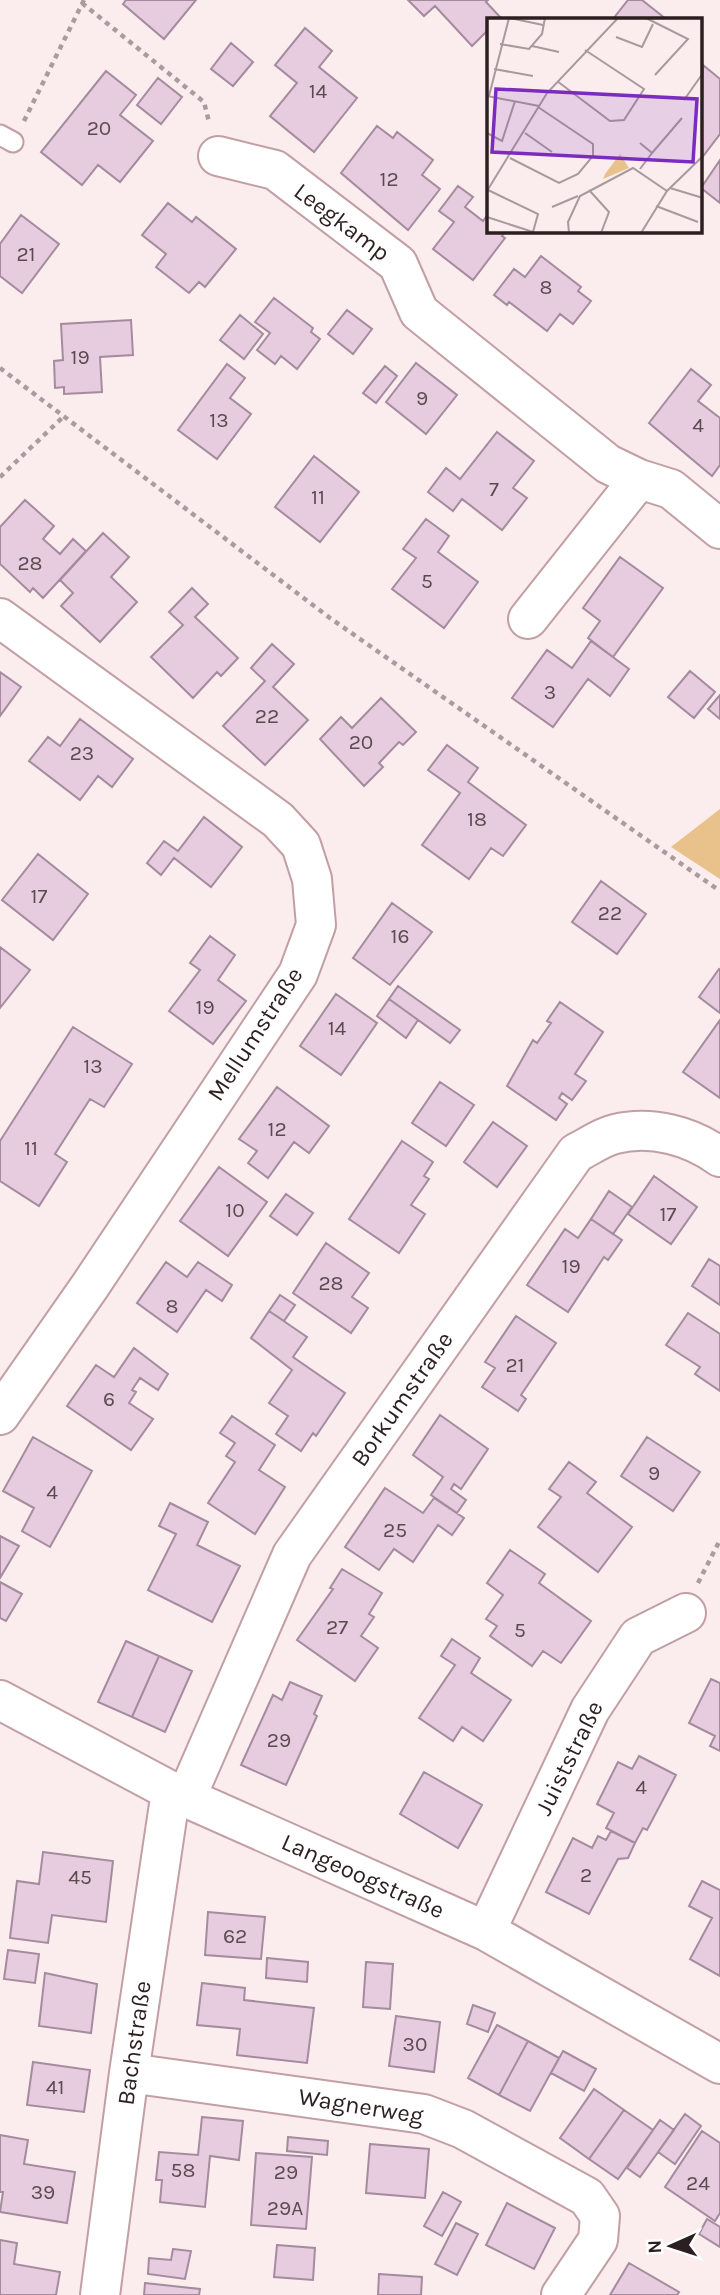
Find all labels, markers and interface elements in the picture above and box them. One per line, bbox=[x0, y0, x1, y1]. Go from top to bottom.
inset map bbox=[487, 18, 702, 233]
house number: 14 bbox=[309, 79, 328, 103]
house number: 20 bbox=[87, 116, 111, 140]
house number: 12 bbox=[379, 167, 399, 191]
street label: Leegkamp bbox=[289, 177, 395, 267]
house number: 21 bbox=[16, 242, 36, 266]
house number: 8 bbox=[540, 275, 552, 299]
house number: 19 bbox=[70, 345, 90, 369]
house number: 9 bbox=[416, 386, 428, 410]
house number: 13 bbox=[209, 408, 229, 432]
house number: 4 bbox=[692, 413, 704, 437]
house number: 7 bbox=[489, 477, 499, 501]
house number: 11 bbox=[311, 485, 325, 509]
house number: 28 bbox=[17, 551, 43, 575]
house number: 5 bbox=[421, 569, 433, 593]
house number: 3 bbox=[544, 680, 556, 704]
house number: 22 bbox=[255, 704, 279, 728]
house number: 20 bbox=[349, 730, 373, 754]
house number: 23 bbox=[70, 741, 94, 765]
house number: 18 bbox=[467, 807, 487, 831]
house number: 17 bbox=[31, 884, 48, 908]
house number: 22 bbox=[598, 901, 622, 925]
house number: 16 bbox=[391, 924, 409, 948]
street label: Mellumstraße bbox=[201, 962, 309, 1106]
house number: 19 bbox=[195, 995, 215, 1019]
house number: 14 bbox=[328, 1016, 347, 1040]
house number: 13 bbox=[83, 1054, 103, 1078]
house number: 12 bbox=[267, 1117, 287, 1141]
house number: 11 bbox=[24, 1136, 38, 1160]
house number: 10 bbox=[225, 1198, 245, 1222]
house number: 17 bbox=[660, 1202, 677, 1226]
house number: 19 bbox=[561, 1254, 581, 1278]
house number: 28 bbox=[318, 1271, 344, 1295]
house number: 8 bbox=[166, 1294, 178, 1318]
street label: Borkumstraße bbox=[345, 1326, 459, 1472]
house number: 21 bbox=[505, 1353, 525, 1377]
house number: 6 bbox=[103, 1387, 115, 1411]
house number: 9 bbox=[648, 1461, 660, 1485]
house number: 4 bbox=[46, 1480, 58, 1504]
house number: 25 bbox=[383, 1518, 407, 1542]
house number: 27 bbox=[326, 1615, 348, 1639]
house number: 5 bbox=[514, 1618, 526, 1642]
street label: Juiststraße bbox=[529, 1696, 609, 1820]
house number: 29 bbox=[267, 1728, 291, 1752]
house number: 4 bbox=[635, 1775, 647, 1799]
street label: Langeoogstraße bbox=[277, 1828, 449, 1924]
house number: 2 bbox=[580, 1863, 592, 1887]
house number: 45 bbox=[68, 1865, 92, 1889]
house number: 62 bbox=[223, 1924, 247, 1948]
street label: Bachstraße bbox=[111, 1979, 157, 2107]
house number: 30 bbox=[403, 2032, 427, 2056]
house number: 41 bbox=[46, 2075, 64, 2099]
street label: Wagnerweg bbox=[296, 2082, 426, 2130]
house number: 58 bbox=[171, 2158, 195, 2182]
house number: 29 bbox=[274, 2160, 298, 2184]
house number: 24 bbox=[686, 2171, 710, 2195]
house number: 39 bbox=[31, 2180, 55, 2204]
house number: 29A bbox=[267, 2196, 303, 2220]
north arrow bbox=[636, 2211, 706, 2281]
text: N bbox=[644, 2239, 666, 2254]

